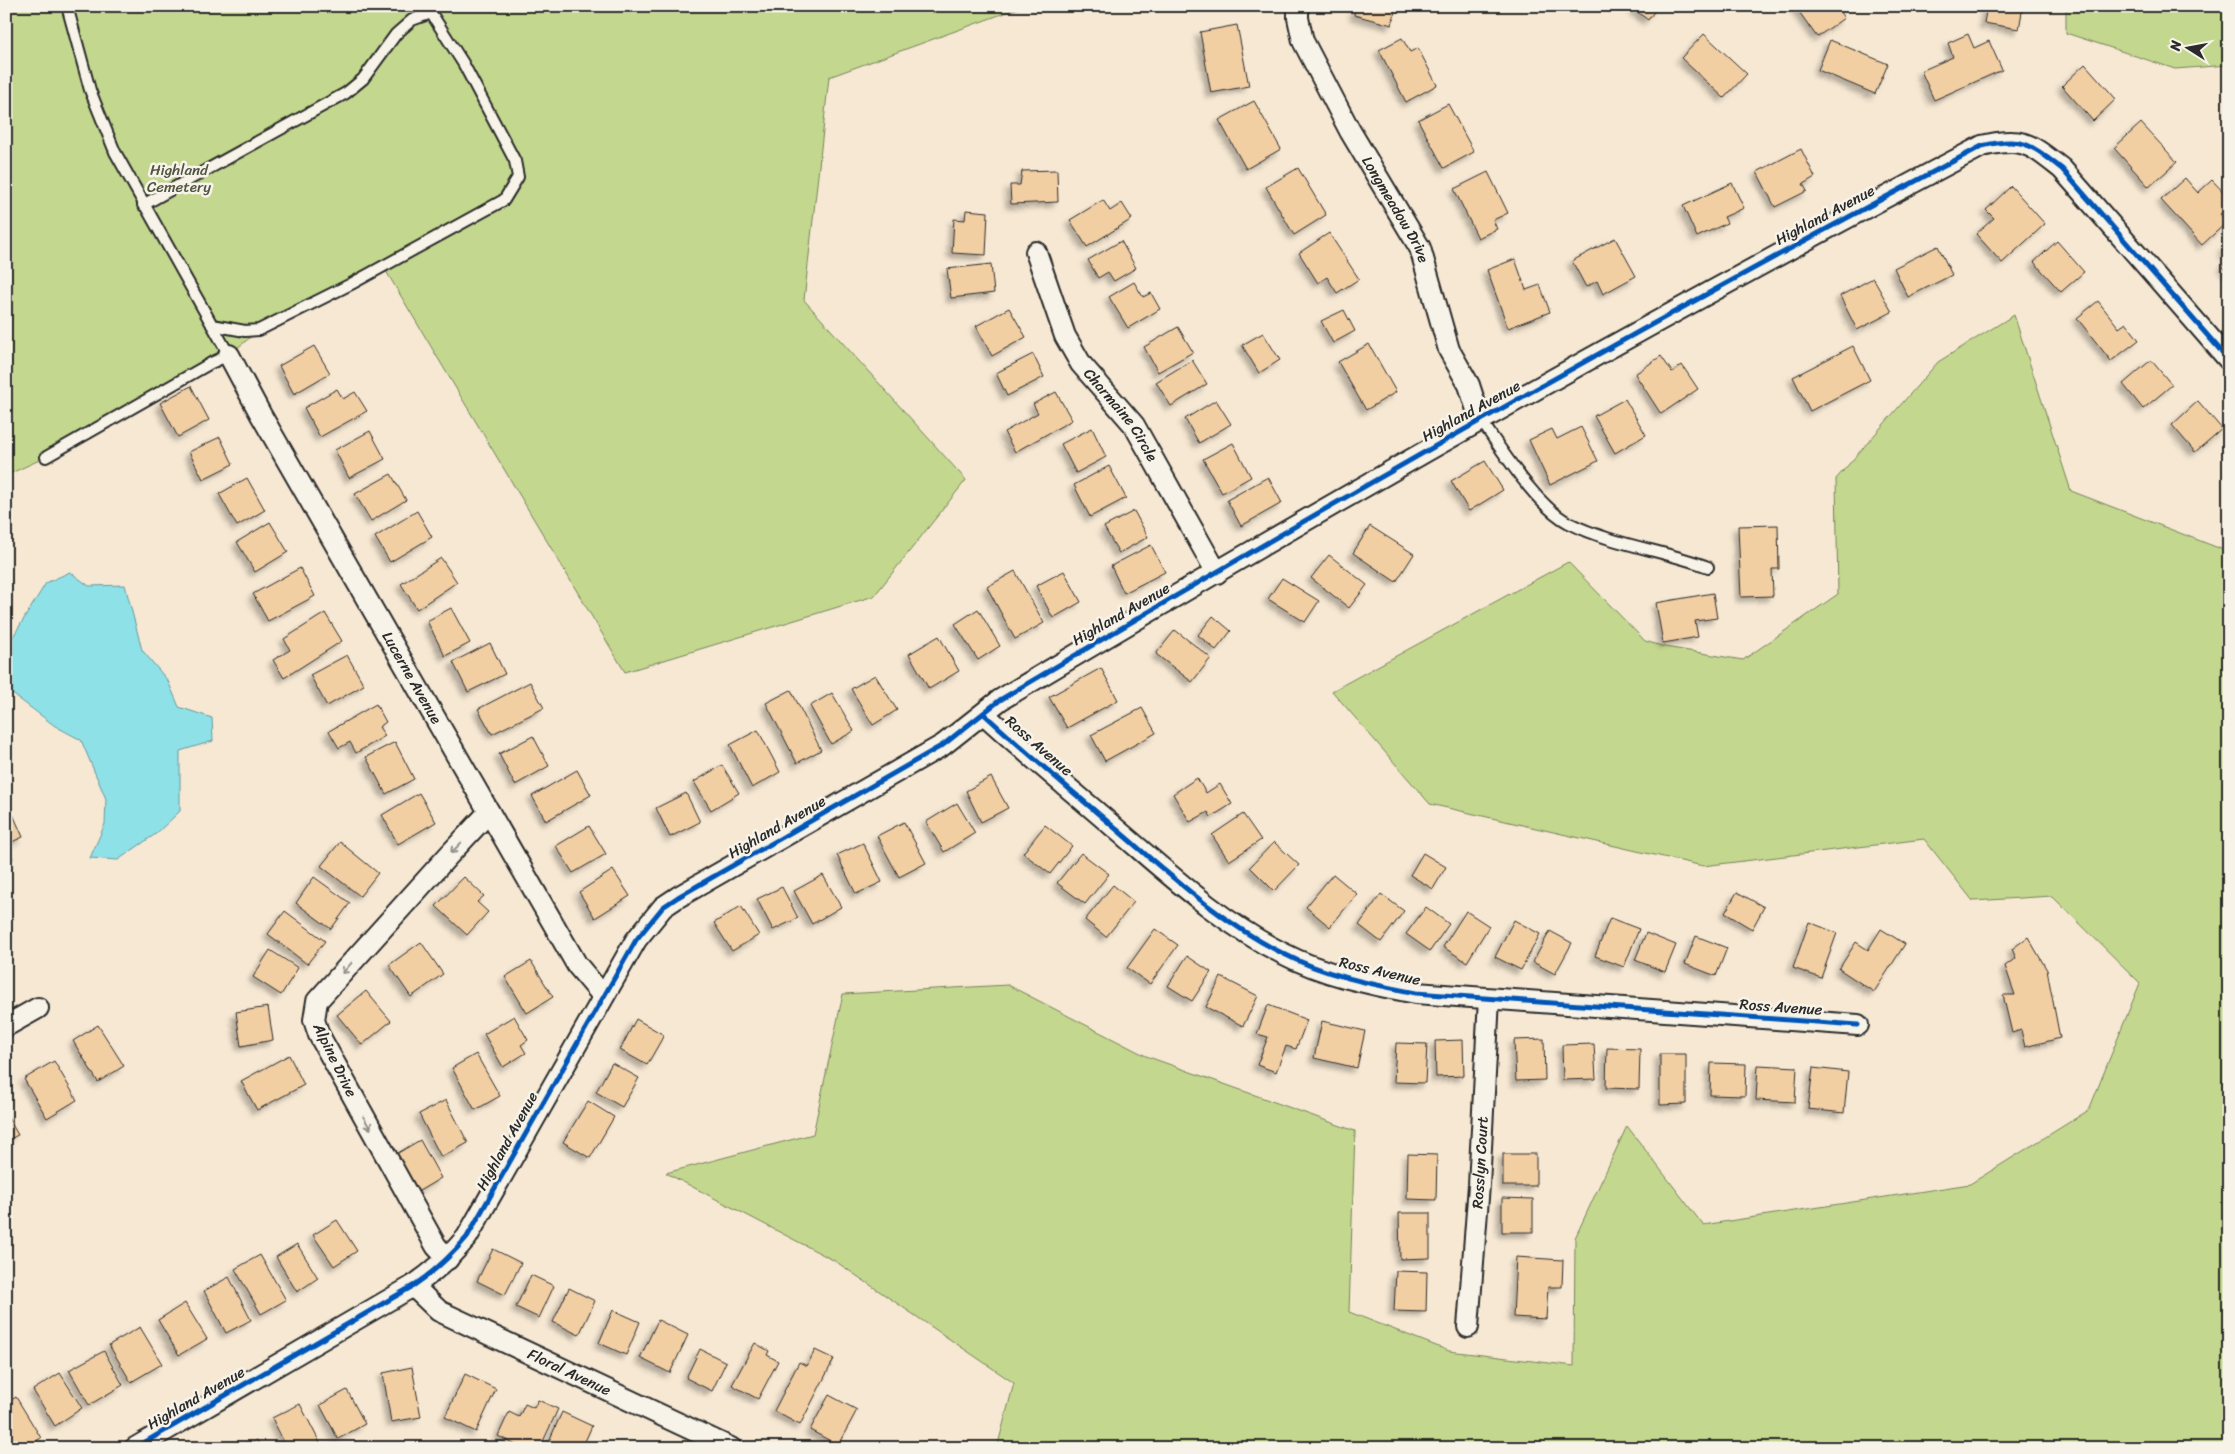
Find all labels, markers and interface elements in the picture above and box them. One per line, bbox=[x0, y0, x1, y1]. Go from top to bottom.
north arrow bbox=[2162, 22, 2212, 72]
text: N bbox=[2162, 38, 2189, 54]
street label: Longmeadow Drive bbox=[1355, 151, 1437, 266]
park label: Highland Cemetery bbox=[147, 157, 211, 200]
street label: Highland Avenue bbox=[1770, 178, 1880, 252]
street label: Charmaine Circle bbox=[1077, 362, 1165, 467]
street label: Highland Avenue bbox=[1417, 373, 1526, 449]
street label: Highland Avenue bbox=[1067, 575, 1175, 653]
street label: Lucerne Avenue bbox=[375, 626, 449, 729]
street label: Ross Avenue bbox=[999, 709, 1079, 783]
street label: Highland Avenue bbox=[723, 788, 831, 866]
one-way arrow bbox=[450, 841, 462, 853]
street label: Ross Avenue bbox=[1337, 949, 1424, 993]
one-way arrow bbox=[341, 962, 352, 975]
street label: Ross Avenue bbox=[1739, 991, 1823, 1023]
street label: Alpine Drive bbox=[305, 1017, 364, 1102]
street label: Highland Avenue bbox=[469, 1086, 545, 1195]
street label: Rosslyn Court bbox=[1464, 1115, 1496, 1210]
one-way arrow bbox=[362, 1116, 372, 1130]
street label: Floral Avenue bbox=[523, 1341, 616, 1403]
street label: Highland Avenue bbox=[142, 1359, 250, 1437]

